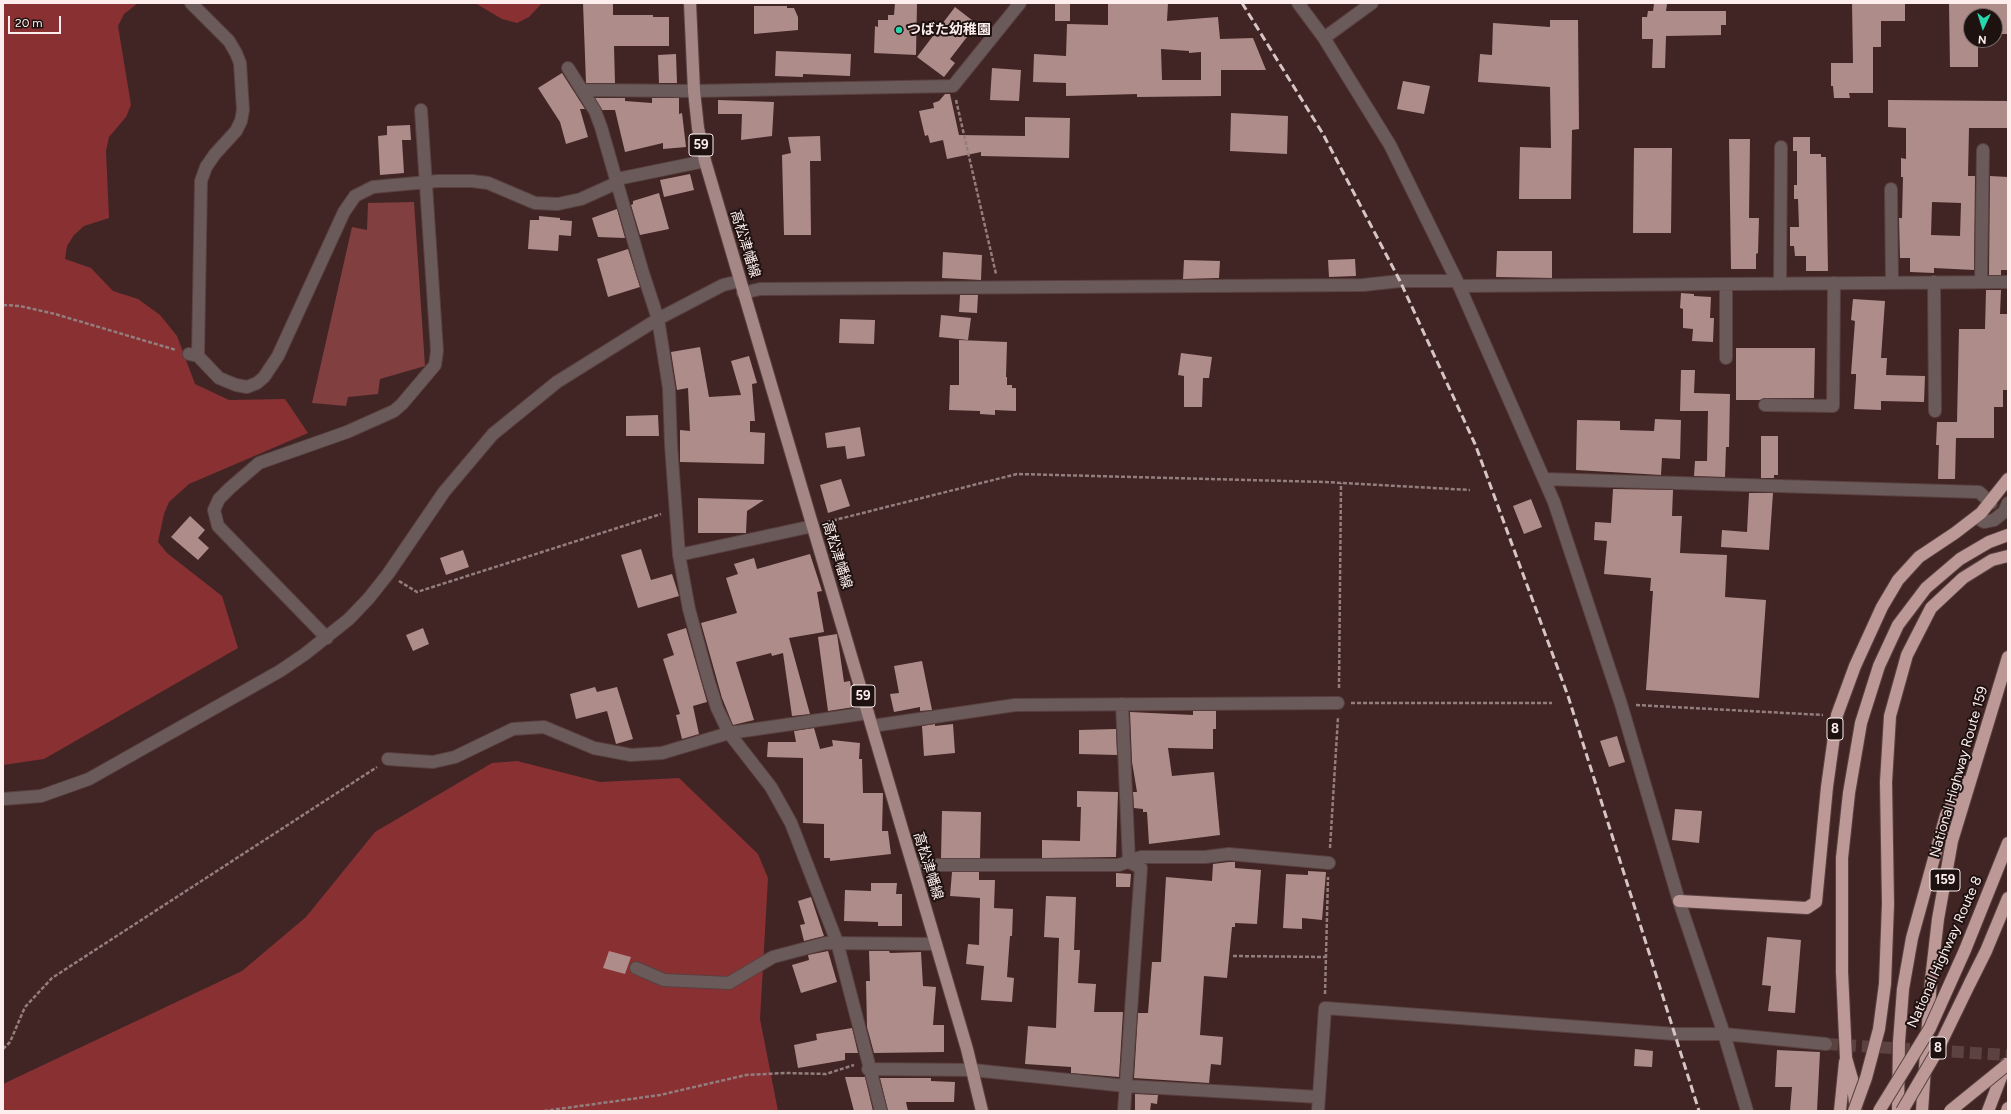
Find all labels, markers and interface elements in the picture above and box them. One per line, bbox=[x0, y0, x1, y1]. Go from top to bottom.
scale bar bbox=[10, 8, 63, 34]
north arrow bbox=[1963, 8, 2003, 48]
text: 20 m bbox=[15, 16, 43, 30]
place label: つばた幼稚園 bbox=[907, 22, 991, 38]
marker: つばた幼稚園 bbox=[894, 25, 904, 35]
text: N bbox=[1978, 33, 1987, 46]
road number: 59 bbox=[689, 134, 713, 156]
street label: 高松津幡線 bbox=[727, 208, 763, 280]
street label: 高松津幡線 bbox=[819, 519, 855, 591]
street label: National Highway Route 159 bbox=[1926, 684, 1992, 860]
road number: 59 bbox=[851, 685, 875, 707]
road number: 8 bbox=[1827, 718, 1843, 740]
street label: 高松津幡線 bbox=[910, 830, 946, 902]
road number: 159 bbox=[1930, 869, 1960, 891]
street label: National Highway Route 8 bbox=[1904, 874, 1986, 1030]
road number: 8 bbox=[1930, 1037, 1946, 1059]

